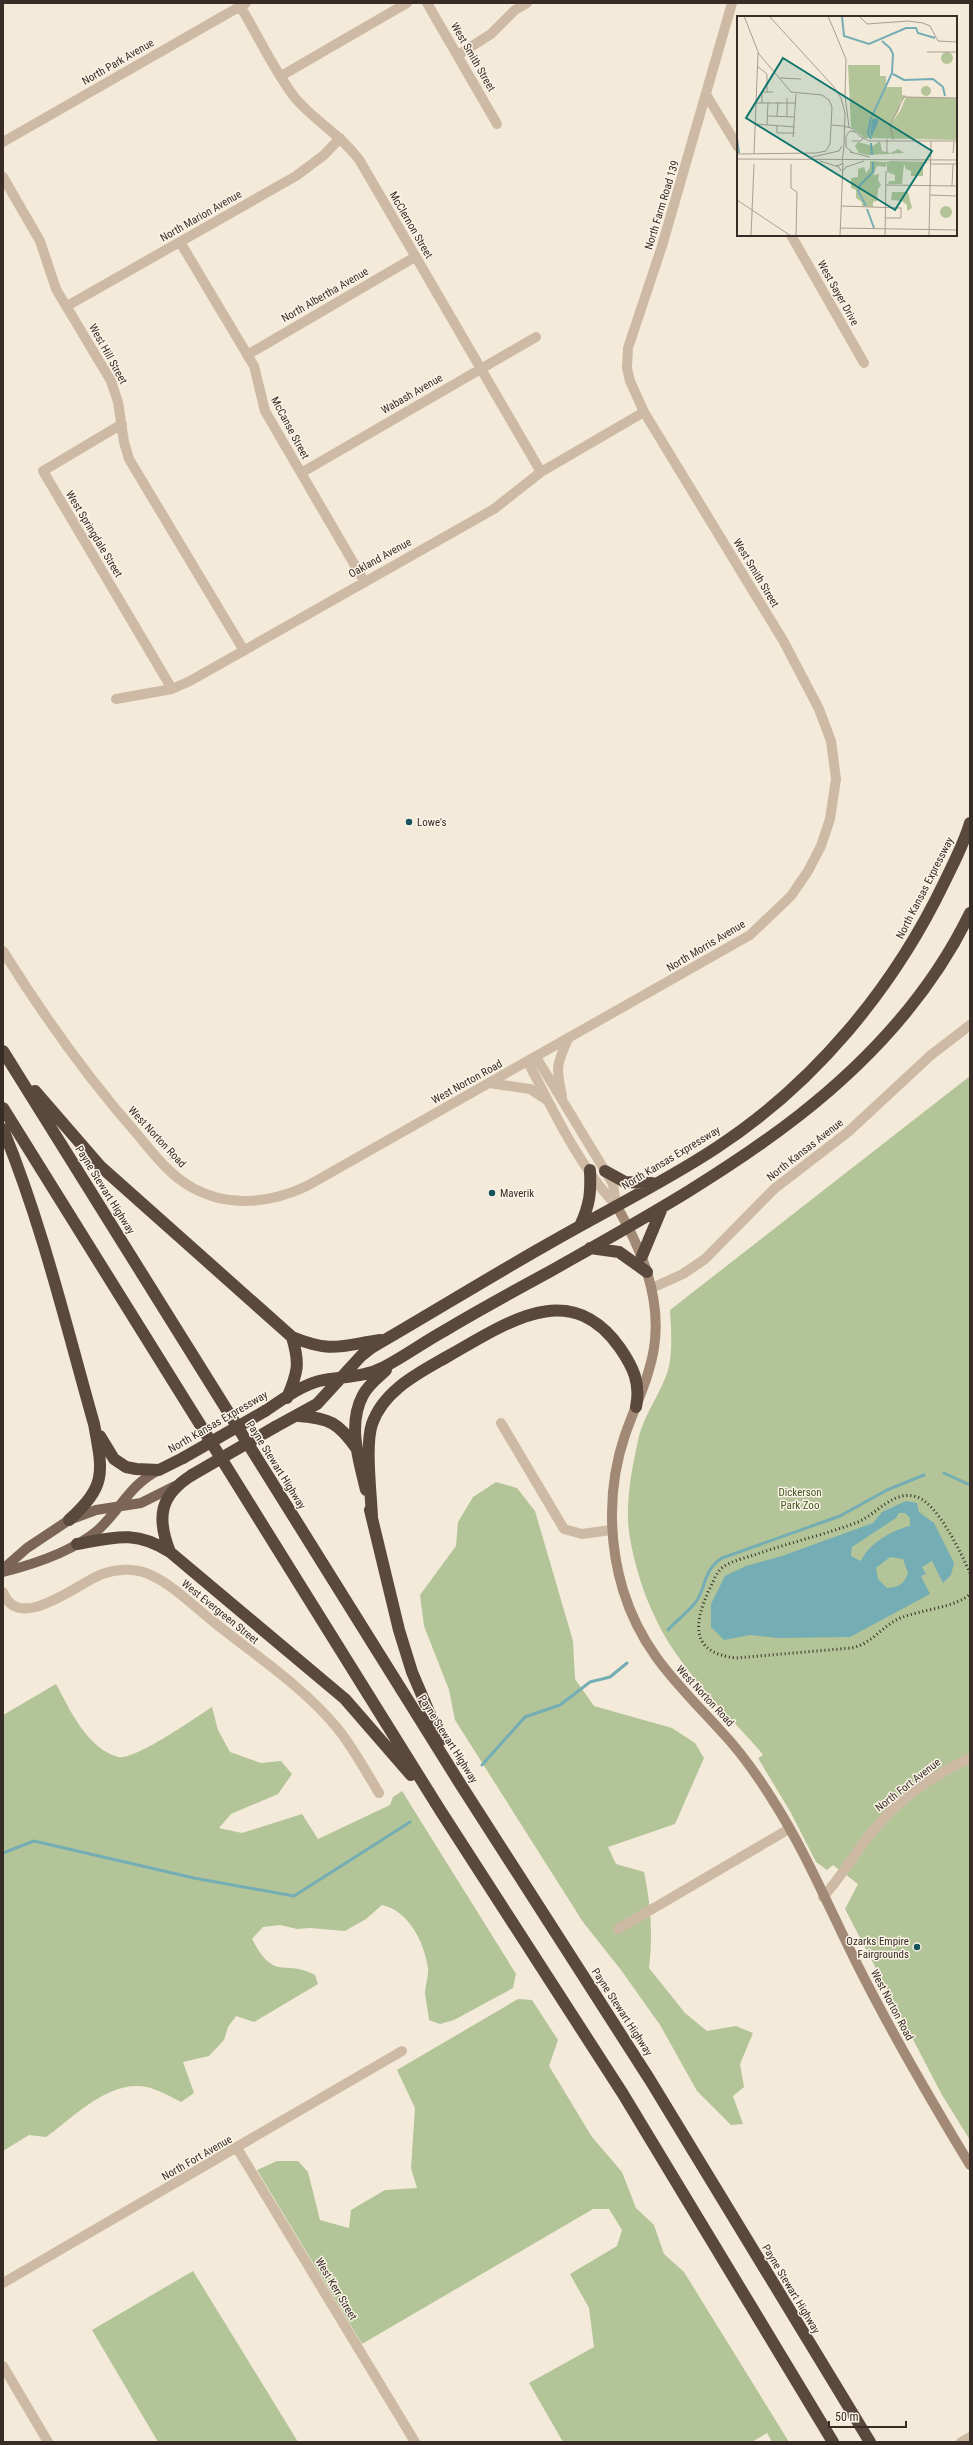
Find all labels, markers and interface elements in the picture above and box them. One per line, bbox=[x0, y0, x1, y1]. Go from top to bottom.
inset map bbox=[737, 16, 957, 236]
street label: West Smith Street bbox=[448, 20, 498, 94]
street label: North Park Avenue bbox=[80, 36, 156, 88]
street label: North Farm Road 139 bbox=[642, 159, 682, 251]
street label: North Marion Avenue bbox=[158, 187, 244, 245]
street label: McClernon Street bbox=[387, 189, 435, 261]
street label: West Sayer Drive bbox=[815, 258, 861, 328]
street label: North Albertha Avenue bbox=[279, 265, 371, 325]
street label: West Hill Street bbox=[86, 322, 130, 386]
street label: Wabash Avenue bbox=[379, 371, 445, 417]
street label: McCanse Street bbox=[268, 395, 312, 461]
street label: West Springdale Street bbox=[63, 488, 125, 580]
street label: Oakland Avenue bbox=[346, 535, 414, 581]
street label: West Smith Street bbox=[730, 536, 782, 610]
place label: Lowe's bbox=[417, 816, 447, 829]
marker: Lowe's bbox=[404, 817, 414, 827]
street label: North Kansas Expressway bbox=[894, 835, 957, 941]
street label: North Morris Avenue bbox=[664, 917, 748, 975]
street label: West Norton Road bbox=[429, 1057, 505, 1107]
street label: West Norton Road bbox=[125, 1104, 189, 1170]
street label: North Kansas Avenue bbox=[764, 1116, 846, 1184]
street label: North Kansas Expressway bbox=[619, 1123, 723, 1193]
street label: Payne Stewart Highway bbox=[73, 1143, 138, 1237]
place label: Maverik bbox=[500, 1187, 534, 1200]
marker: Maverik bbox=[487, 1188, 497, 1198]
street label: North Kansas Expressway bbox=[166, 1388, 270, 1456]
street label: Payne Stewart Highway bbox=[244, 1418, 309, 1512]
park label: Dickerson Park Zoo bbox=[778, 1486, 822, 1512]
street label: West Evergreen Street bbox=[179, 1577, 261, 1647]
street label: West Norton Road bbox=[673, 1663, 737, 1729]
street label: Payne Stewart Highway bbox=[416, 1692, 481, 1786]
street label: North Fort Avenue bbox=[873, 1756, 943, 1814]
place label: Ozarks Empire Fairgrounds bbox=[846, 1935, 909, 1961]
marker: Ozarks Empire Fairgrounds bbox=[912, 1942, 922, 1952]
street label: Payne Stewart Highway bbox=[589, 1966, 655, 2059]
street label: West Norton Road bbox=[868, 1967, 916, 2043]
street label: North Fort Avenue bbox=[160, 2133, 234, 2183]
street label: Payne Stewart Highway bbox=[759, 2242, 823, 2336]
street label: West Kerr Street bbox=[312, 2256, 360, 2322]
scale bar bbox=[829, 2403, 906, 2429]
text: 50 m bbox=[835, 2410, 859, 2424]

